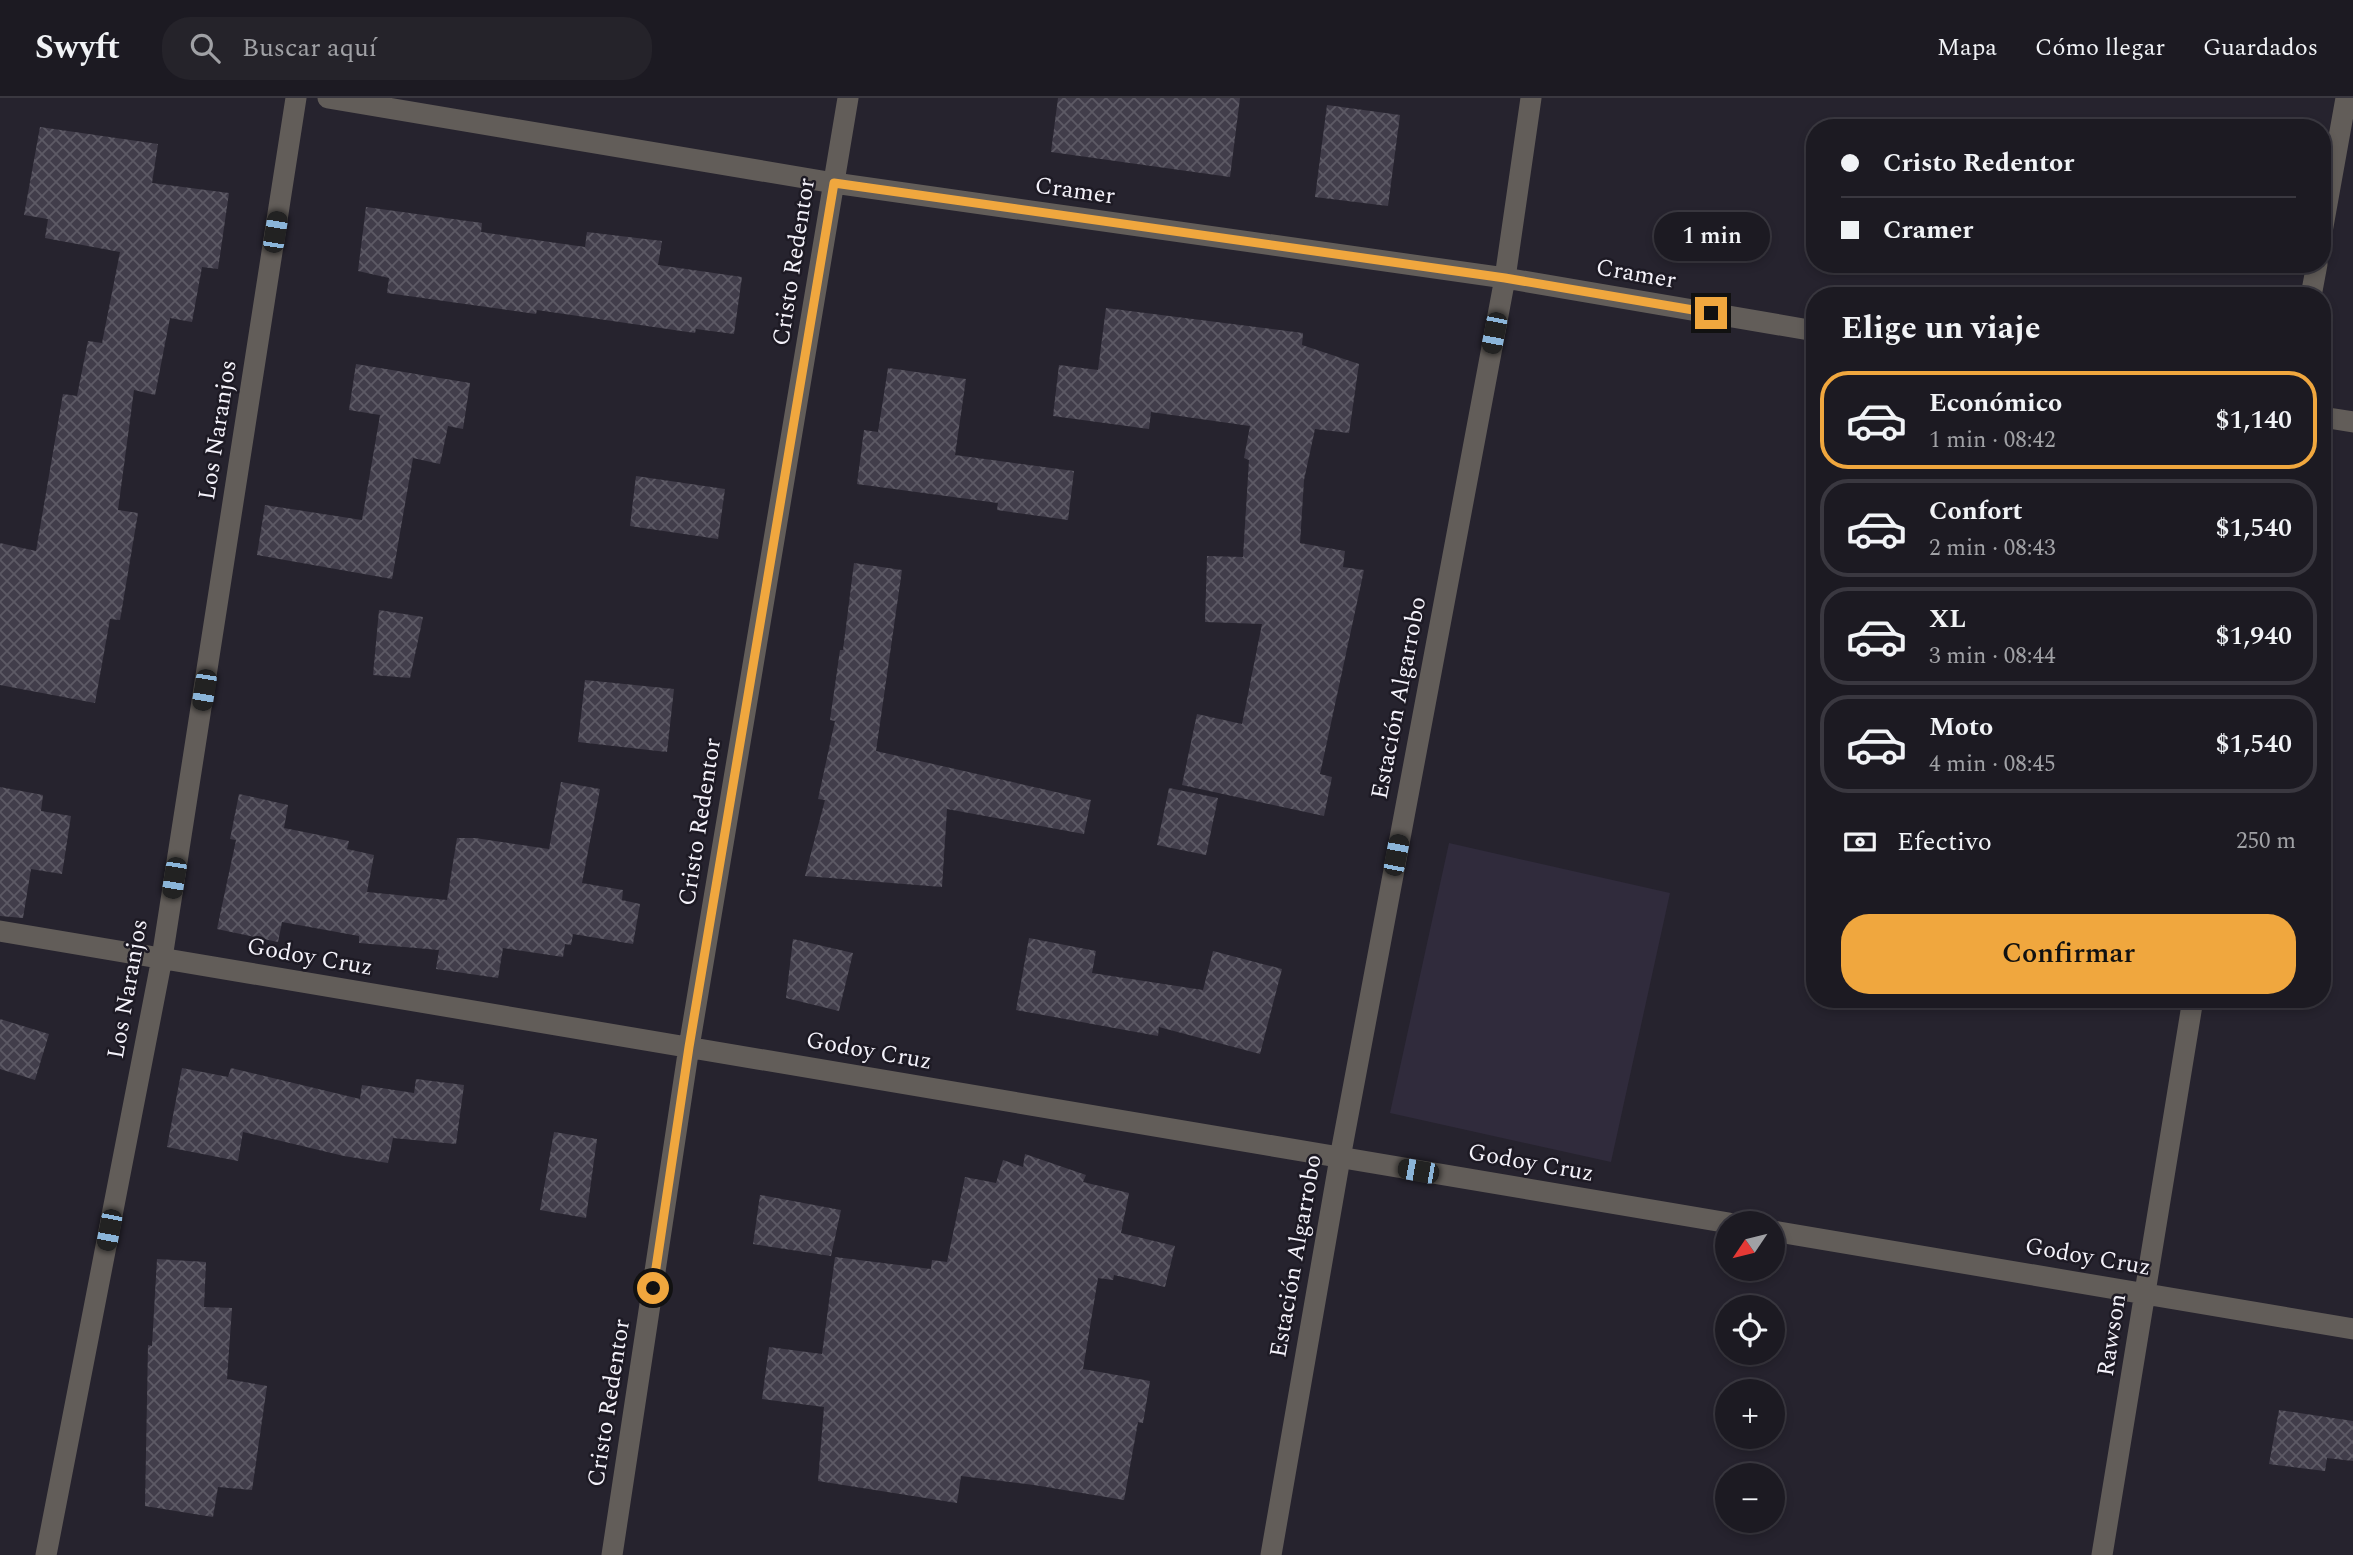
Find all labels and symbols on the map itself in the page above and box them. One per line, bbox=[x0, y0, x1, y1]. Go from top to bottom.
street label: Cramer bbox=[1033, 168, 1117, 214]
street label: Cristo Redentor bbox=[763, 175, 825, 349]
car bbox=[262, 210, 289, 254]
callout: 1 min bbox=[1653, 212, 1769, 260]
street label: Cramer bbox=[1593, 249, 1679, 299]
route end bbox=[1695, 297, 1727, 329]
car bbox=[1480, 310, 1509, 356]
street label: Los Naranjos bbox=[189, 357, 247, 503]
street label: Estación Algarrobo bbox=[1362, 594, 1436, 802]
car bbox=[191, 668, 218, 712]
street label: Cristo Redentor bbox=[669, 735, 731, 909]
car bbox=[1382, 832, 1411, 878]
car bbox=[161, 856, 188, 900]
street label: Los Naranjos bbox=[98, 916, 158, 1062]
street label: Godoy Cruz bbox=[244, 928, 376, 986]
street label: Godoy Cruz bbox=[803, 1022, 935, 1080]
street label: Godoy Cruz bbox=[1465, 1134, 1597, 1192]
street label: Estación Algarrobo bbox=[1260, 1152, 1332, 1360]
car bbox=[1396, 1157, 1441, 1185]
car bbox=[95, 1207, 124, 1253]
north arrow bbox=[1715, 1211, 1785, 1281]
street label: Godoy Cruz bbox=[2022, 1228, 2154, 1286]
route start bbox=[637, 1272, 669, 1304]
street label: Rawson bbox=[2088, 1291, 2136, 1379]
street label: Cristo Redentor bbox=[578, 1316, 640, 1490]

